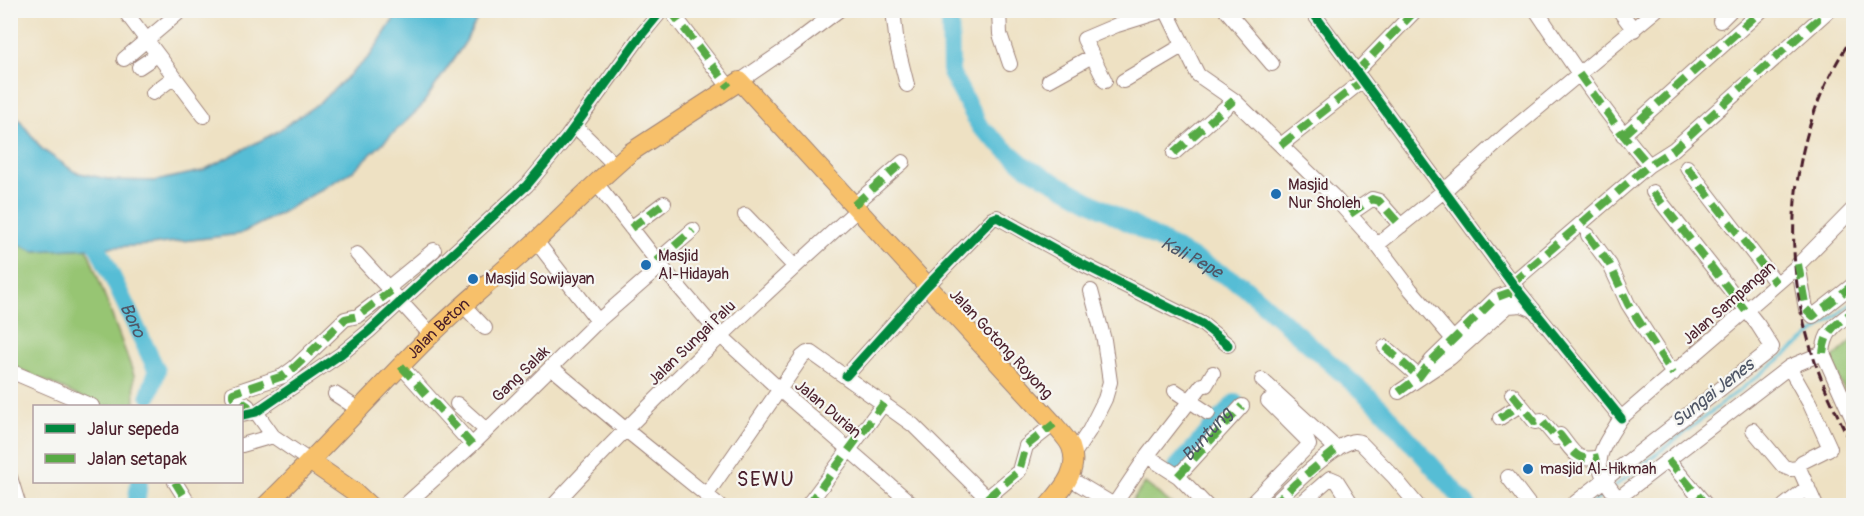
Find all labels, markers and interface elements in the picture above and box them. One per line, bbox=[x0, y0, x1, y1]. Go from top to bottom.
place label: Masjid Nur Sholeh bbox=[1288, 175, 1361, 213]
marker: Masjid Nur Sholeh bbox=[1269, 187, 1283, 201]
water label: Kali Pepe bbox=[1157, 231, 1228, 285]
place label: Masjid Al-Hidayah bbox=[658, 246, 729, 284]
street label: Jalan Sampangan bbox=[1678, 257, 1780, 349]
marker: Masjid Al-Hidayah bbox=[639, 258, 653, 272]
place label: Masjid Sowijayan bbox=[485, 269, 595, 289]
marker: Masjid Sowijayan bbox=[466, 272, 480, 286]
street label: Jalan Gotong Royong bbox=[945, 285, 1057, 403]
street label: Jalan Beton bbox=[403, 294, 474, 363]
street label: Jalan Sungai Palu bbox=[644, 296, 740, 390]
water label: Boro bbox=[115, 299, 151, 342]
street label: Gang Salak bbox=[488, 341, 554, 406]
water label: Sungai Jenes bbox=[1667, 352, 1760, 432]
street label: Jalan Durian bbox=[791, 375, 865, 443]
water label: Buntung bbox=[1176, 401, 1238, 466]
legend bbox=[33, 405, 243, 483]
text: Jalur sepeda bbox=[87, 418, 179, 441]
text: Jalan setapak bbox=[87, 448, 188, 471]
place label: masjid Al-Hikmah bbox=[1540, 459, 1656, 479]
marker: masjid Al-Hikmah bbox=[1521, 462, 1535, 476]
district label: SEWU bbox=[737, 467, 795, 492]

